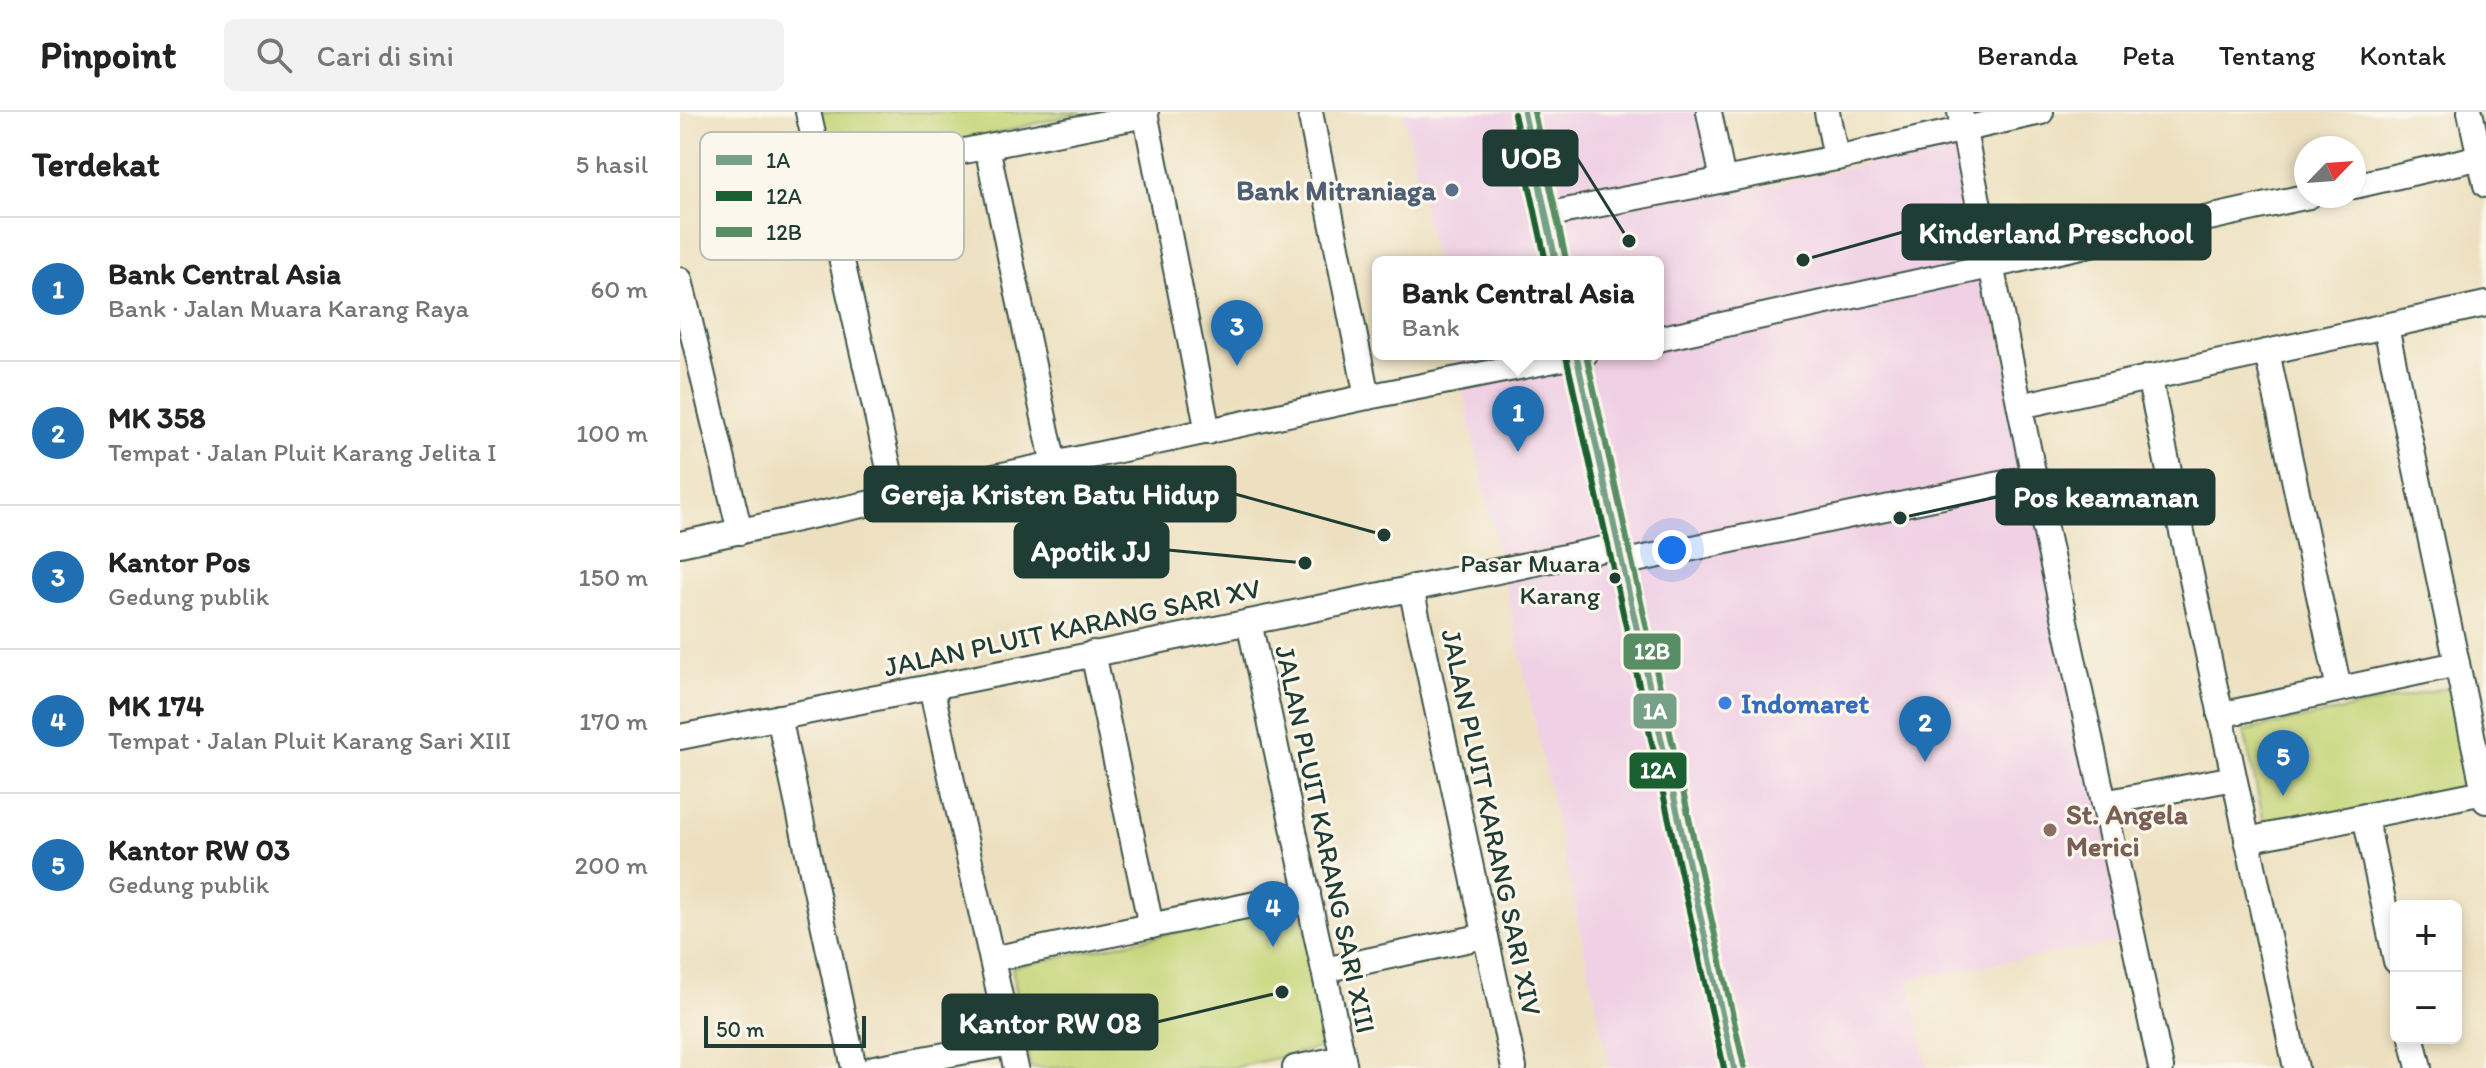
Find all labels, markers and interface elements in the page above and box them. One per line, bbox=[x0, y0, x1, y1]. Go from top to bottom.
search box bbox=[224, 19, 784, 91]
text: Pinpoint bbox=[40, 32, 176, 78]
icon: search bbox=[252, 33, 296, 77]
text: Cari di sini bbox=[316, 37, 454, 74]
text: Beranda bbox=[1977, 38, 2078, 72]
text: Peta bbox=[2122, 38, 2175, 72]
text: Tentang bbox=[2219, 38, 2315, 72]
text: Kontak bbox=[2359, 38, 2446, 72]
callout: UOB bbox=[1484, 131, 1577, 185]
legend bbox=[700, 132, 964, 260]
north arrow bbox=[2294, 136, 2366, 208]
text: UOB bbox=[1501, 139, 1561, 176]
text: Terdekat bbox=[32, 144, 160, 185]
text: 1A bbox=[766, 147, 790, 174]
text: 5 hasil bbox=[575, 148, 648, 180]
place label: Bank Mitraniaga bbox=[1236, 173, 1436, 207]
marker: Bank Mitraniaga bbox=[1443, 181, 1461, 199]
text: 12A bbox=[766, 183, 802, 210]
callout: Kinderland Preschool bbox=[1903, 205, 2210, 259]
text: Kinderland Preschool bbox=[1918, 214, 2194, 251]
text: 12B bbox=[766, 219, 802, 246]
text: Bank Central Asia bbox=[108, 255, 341, 292]
popup bbox=[1372, 256, 1664, 360]
text: 1 bbox=[52, 273, 64, 305]
text: 60 m bbox=[591, 273, 648, 305]
text: Bank Central Asia bbox=[1402, 274, 1634, 311]
text: Bank · Jalan Muara Karang Raya bbox=[108, 292, 469, 324]
pin: 3 bbox=[1211, 300, 1263, 366]
text: Bank bbox=[1402, 311, 1460, 343]
pin: 1 bbox=[1492, 386, 1544, 452]
text: MK 358 bbox=[108, 399, 206, 436]
text: 2 bbox=[51, 417, 65, 449]
text: 100 m bbox=[576, 417, 648, 449]
text: Tempat · Jalan Pluit Karang Jelita I bbox=[108, 436, 497, 468]
callout: Gereja Kristen Batu Hidup bbox=[865, 467, 1235, 521]
callout: Pos keamanan bbox=[1997, 470, 2214, 524]
text: Gereja Kristen Batu Hidup bbox=[881, 475, 1220, 512]
text: Pos keamanan bbox=[2013, 478, 2200, 515]
callout: Apotik JJ bbox=[1015, 523, 1168, 577]
your location bbox=[1652, 530, 1692, 570]
text: Apotik JJ bbox=[1030, 532, 1151, 569]
text: Kantor Pos bbox=[108, 543, 251, 580]
place label: Pasar Muara Karang bbox=[1460, 547, 1601, 611]
text: 3 bbox=[51, 561, 65, 593]
text: 150 m bbox=[579, 561, 648, 593]
street label: JALAN PLUIT KARANG SARI XV bbox=[881, 570, 1264, 684]
marker: Pasar Muara Karang bbox=[1607, 570, 1623, 586]
text: Gedung publik bbox=[108, 580, 269, 612]
street label: JALAN PLUIT KARANG SARI XIV bbox=[1434, 626, 1550, 1019]
line badge: 12B bbox=[1622, 632, 1682, 671]
text: 12B bbox=[1634, 638, 1670, 665]
street label: JALAN PLUIT KARANG SARI XIII bbox=[1268, 642, 1384, 1036]
place label: Indomaret bbox=[1741, 686, 1870, 720]
text: MK 174 bbox=[108, 687, 204, 724]
line badge: 1A bbox=[1632, 692, 1678, 730]
marker: Indomaret bbox=[1716, 694, 1734, 712]
pin: 2 bbox=[1899, 696, 1951, 762]
text: 1A bbox=[1643, 698, 1668, 725]
text: 4 bbox=[50, 705, 66, 737]
text: 170 m bbox=[579, 705, 648, 737]
text: Tempat · Jalan Pluit Karang Sari XIII bbox=[108, 724, 511, 756]
pin: 5 bbox=[2257, 730, 2309, 796]
line badge: 12A bbox=[1628, 751, 1688, 790]
text: 12A bbox=[1640, 757, 1677, 784]
place label: St. Angela Merici bbox=[2066, 797, 2188, 863]
marker: St. Angela Merici bbox=[2041, 821, 2059, 839]
text: Kantor RW 03 bbox=[108, 831, 290, 868]
text: 5 bbox=[51, 849, 65, 881]
text: 200 m bbox=[575, 849, 648, 881]
text: Gedung publik bbox=[108, 868, 269, 900]
pin: 4 bbox=[1247, 881, 1299, 947]
map controls bbox=[2390, 900, 2462, 1044]
button: + bbox=[2390, 900, 2462, 972]
button: − bbox=[2390, 972, 2462, 1044]
callout: Kantor RW 08 bbox=[943, 995, 1157, 1049]
text: Kantor RW 08 bbox=[959, 1004, 1142, 1041]
scale bar bbox=[704, 1012, 866, 1048]
text: 50 m bbox=[716, 1016, 765, 1043]

